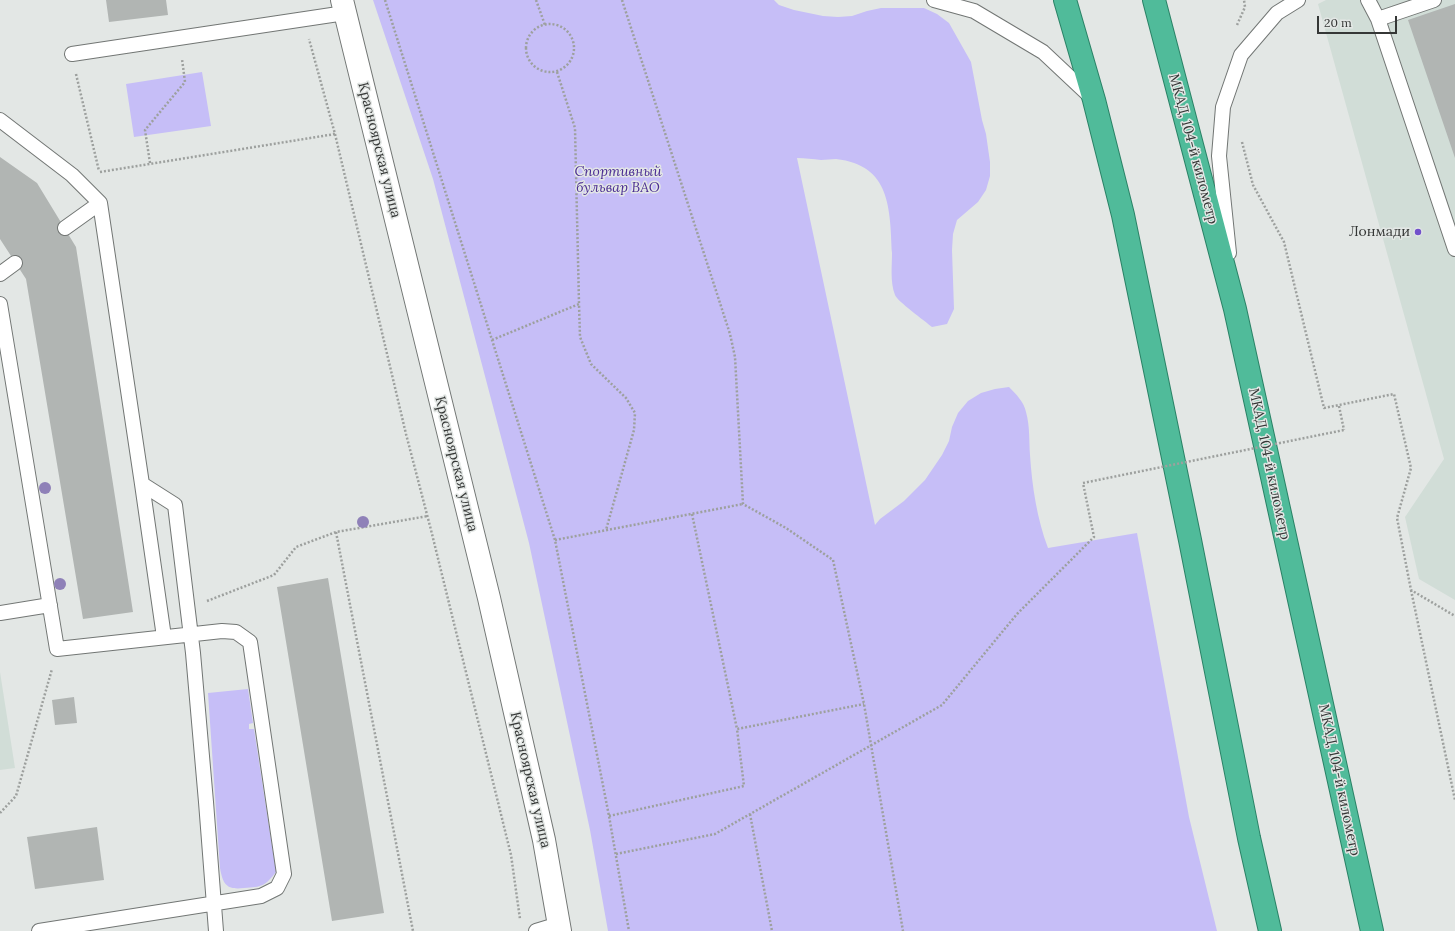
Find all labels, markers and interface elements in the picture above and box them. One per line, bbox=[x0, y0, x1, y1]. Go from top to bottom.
scale bar bbox=[1319, 8, 1399, 34]
text: 20 m bbox=[1324, 15, 1352, 30]
street label: МКАД, 104-й километр bbox=[1165, 72, 1221, 226]
street label: Красноярская улица bbox=[354, 80, 404, 220]
park label: Спортивный бульвар ВАО bbox=[574, 164, 662, 196]
place label: Лонмади bbox=[1349, 224, 1410, 240]
marker: Лонмади bbox=[1413, 227, 1423, 237]
street label: МКАД, 104-й километр bbox=[1245, 387, 1293, 541]
street label: Красноярская улица bbox=[431, 394, 481, 534]
street label: МКАД, 104-й километр bbox=[1315, 703, 1363, 857]
street label: Красноярская улица bbox=[506, 710, 554, 850]

